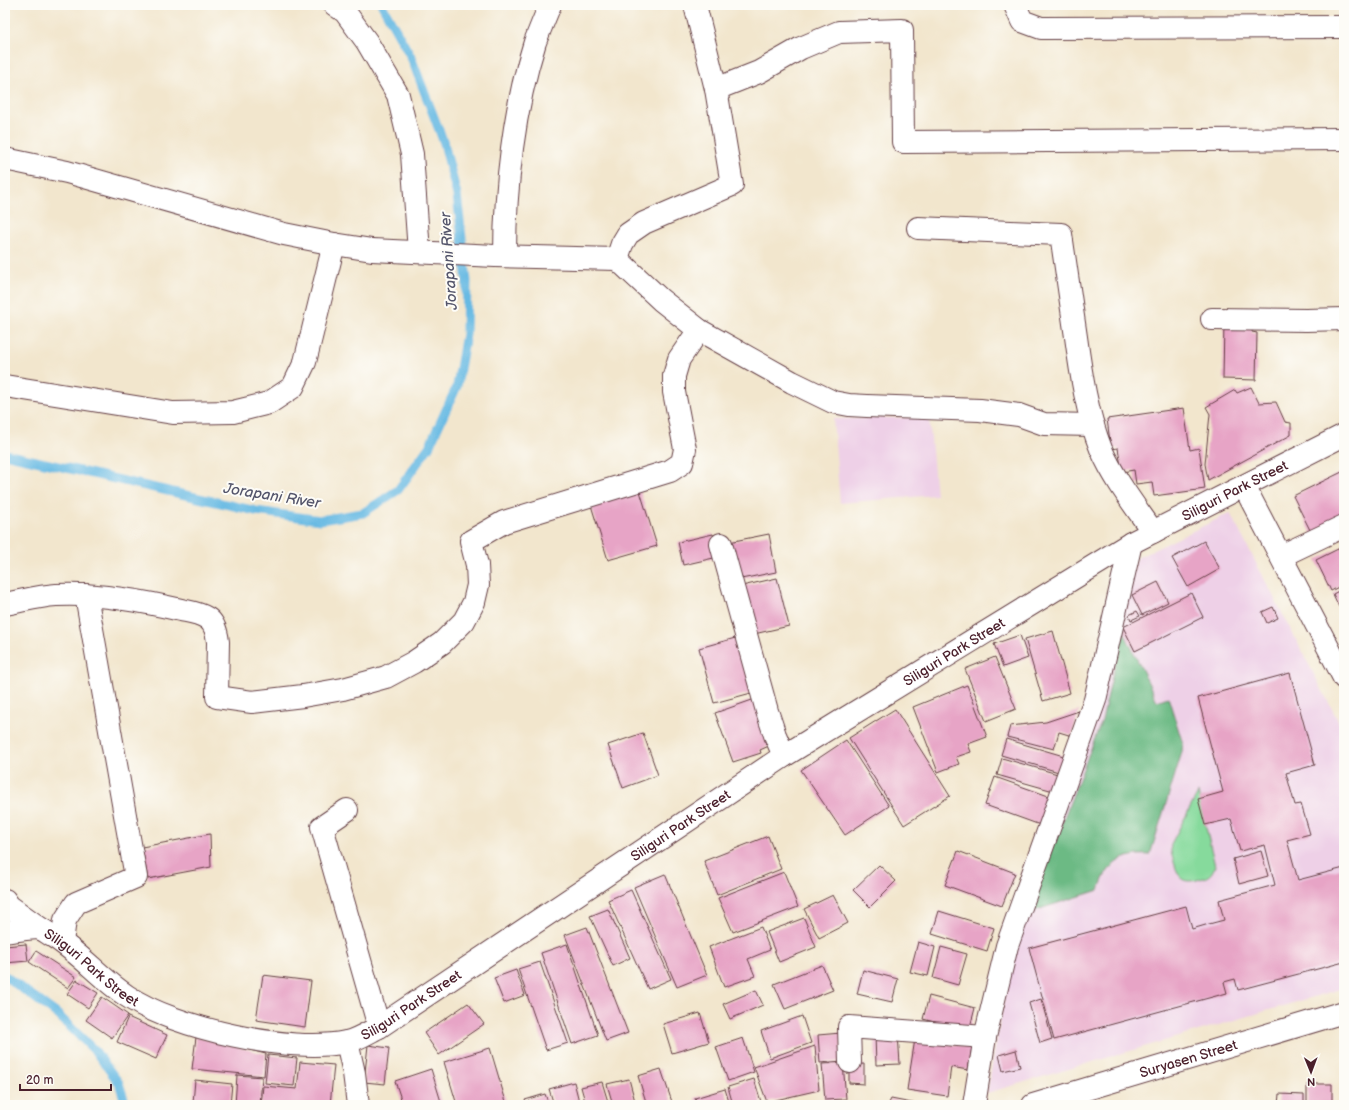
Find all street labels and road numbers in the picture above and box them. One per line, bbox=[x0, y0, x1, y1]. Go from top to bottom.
street label: Siliguri Park Street bbox=[1179, 456, 1291, 524]
street label: Siliguri Park Street bbox=[900, 614, 1008, 689]
street label: Siliguri Park Street bbox=[627, 786, 734, 865]
street label: Siliguri Park Street bbox=[41, 925, 143, 1010]
street label: Siliguri Park Street bbox=[358, 966, 465, 1044]
street label: Suryasen Street bbox=[1137, 1036, 1240, 1081]

